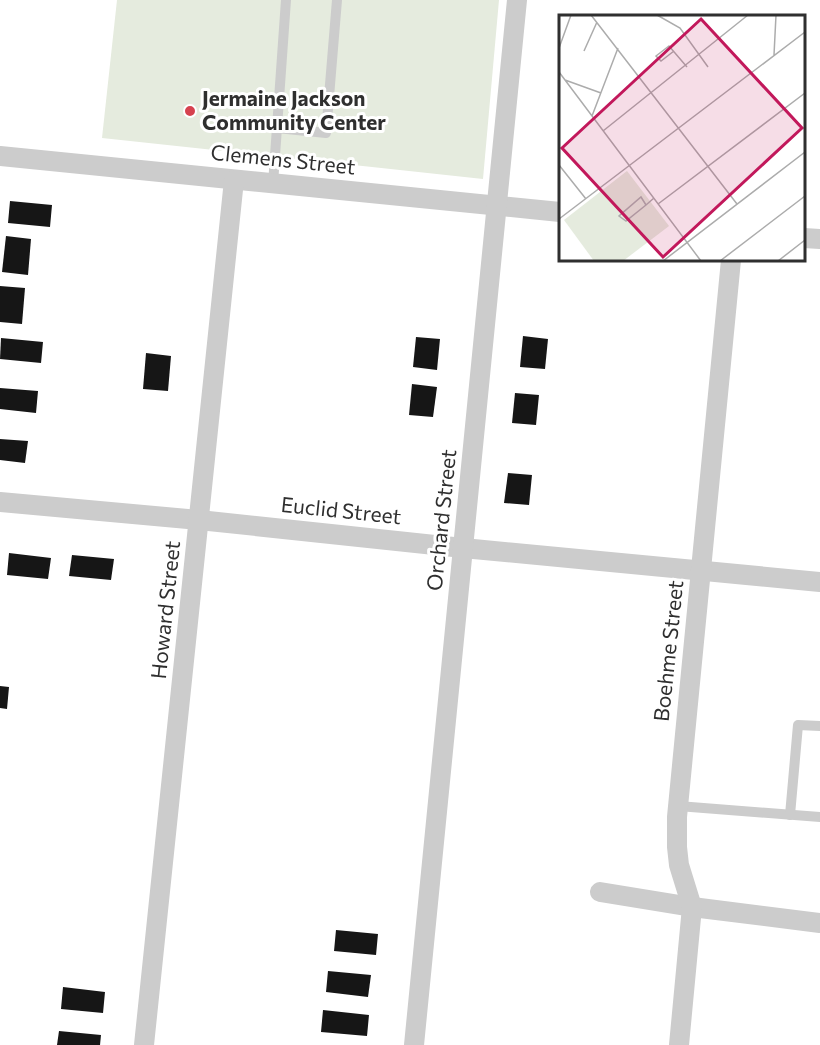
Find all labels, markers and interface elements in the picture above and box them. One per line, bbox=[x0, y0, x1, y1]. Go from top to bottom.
inset map bbox=[559, 15, 805, 261]
place label: Jermaine Jackson Community Center bbox=[202, 85, 386, 134]
marker: Jermaine Jackson Community Center bbox=[183, 104, 197, 118]
street label: Clemens Street bbox=[210, 138, 357, 179]
street label: Orchard Street bbox=[421, 448, 460, 592]
street label: Euclid Street bbox=[280, 491, 403, 528]
street label: Howard Street bbox=[145, 539, 184, 680]
street label: Boehme Street bbox=[648, 579, 687, 723]

